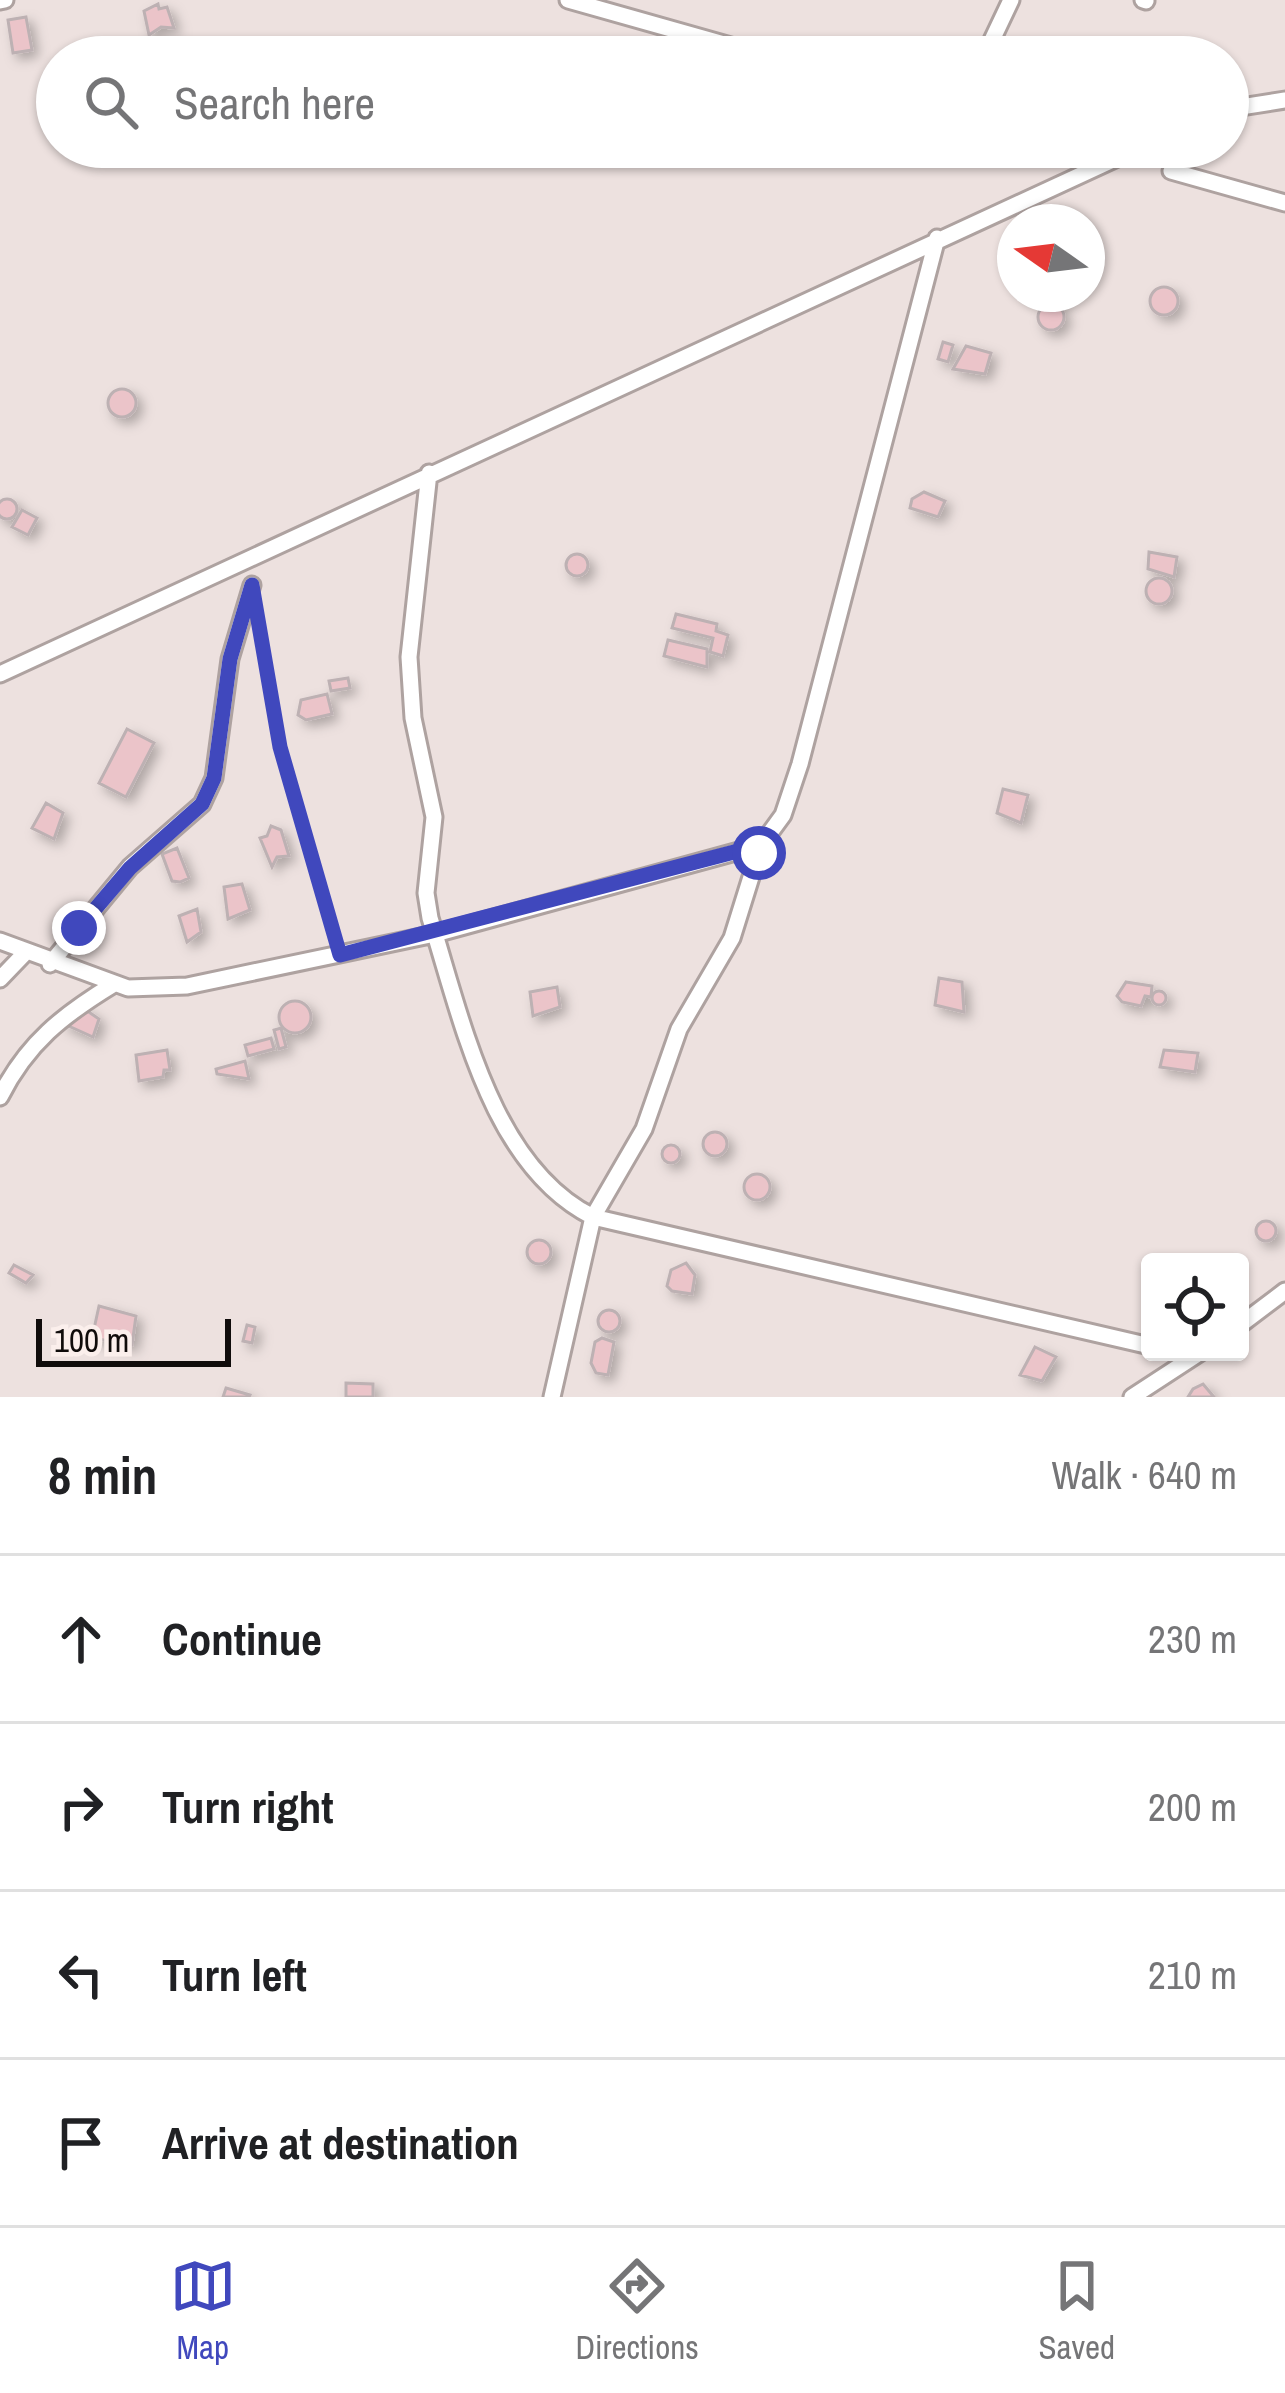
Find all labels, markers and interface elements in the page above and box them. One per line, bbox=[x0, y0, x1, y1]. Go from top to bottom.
search box bbox=[36, 36, 1249, 168]
icon: search bbox=[78, 69, 144, 135]
text: Search here bbox=[174, 72, 375, 133]
north arrow bbox=[997, 204, 1105, 312]
route start bbox=[732, 826, 786, 880]
route end bbox=[52, 901, 106, 955]
map controls bbox=[1141, 1253, 1249, 1361]
button: locate bbox=[1141, 1253, 1249, 1361]
scale bar bbox=[36, 1313, 231, 1366]
text: 100 m bbox=[54, 1318, 129, 1362]
text: 8 min bbox=[48, 1441, 157, 1510]
text: Walk · 640 m bbox=[1052, 1449, 1237, 1501]
icon: ahead bbox=[48, 1606, 114, 1672]
text: Continue bbox=[162, 1608, 322, 1669]
text: 230 m bbox=[1148, 1613, 1237, 1665]
icon: right bbox=[48, 1774, 114, 1840]
text: Turn right bbox=[162, 1776, 334, 1837]
text: 200 m bbox=[1148, 1781, 1237, 1833]
icon: left bbox=[48, 1942, 114, 2008]
text: Turn left bbox=[162, 1944, 307, 2005]
text: 210 m bbox=[1148, 1949, 1237, 2001]
icon: arrive bbox=[48, 2110, 114, 2176]
text: Arrive at destination bbox=[162, 2112, 519, 2173]
tab: Map bbox=[170, 2253, 236, 2369]
tab: Directions bbox=[575, 2253, 699, 2369]
tab: Saved bbox=[1038, 2253, 1115, 2369]

